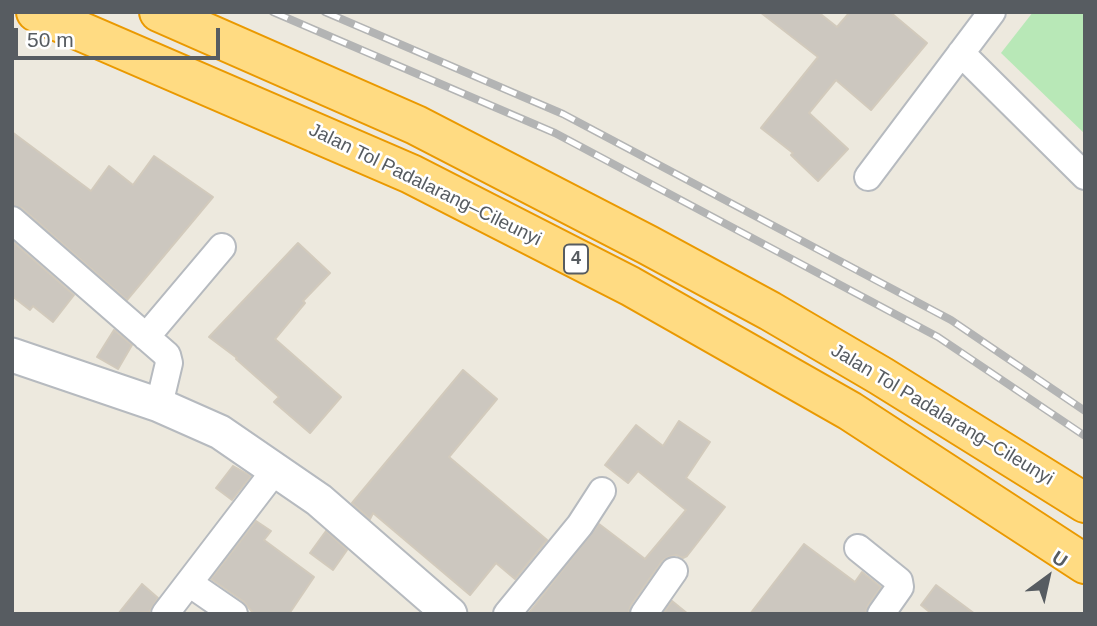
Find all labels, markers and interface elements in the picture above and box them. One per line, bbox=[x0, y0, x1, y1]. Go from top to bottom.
scale bar bbox=[18, 14, 224, 58]
text: 50 m bbox=[27, 28, 74, 51]
street label: Jalan Tol Padalarang–Cileunyi bbox=[305, 119, 545, 251]
road number: 4 bbox=[564, 244, 588, 274]
street label: Jalan Tol Padalarang–Cileunyi bbox=[827, 339, 1057, 491]
north arrow bbox=[1013, 542, 1083, 612]
text: U bbox=[1048, 546, 1071, 572]

